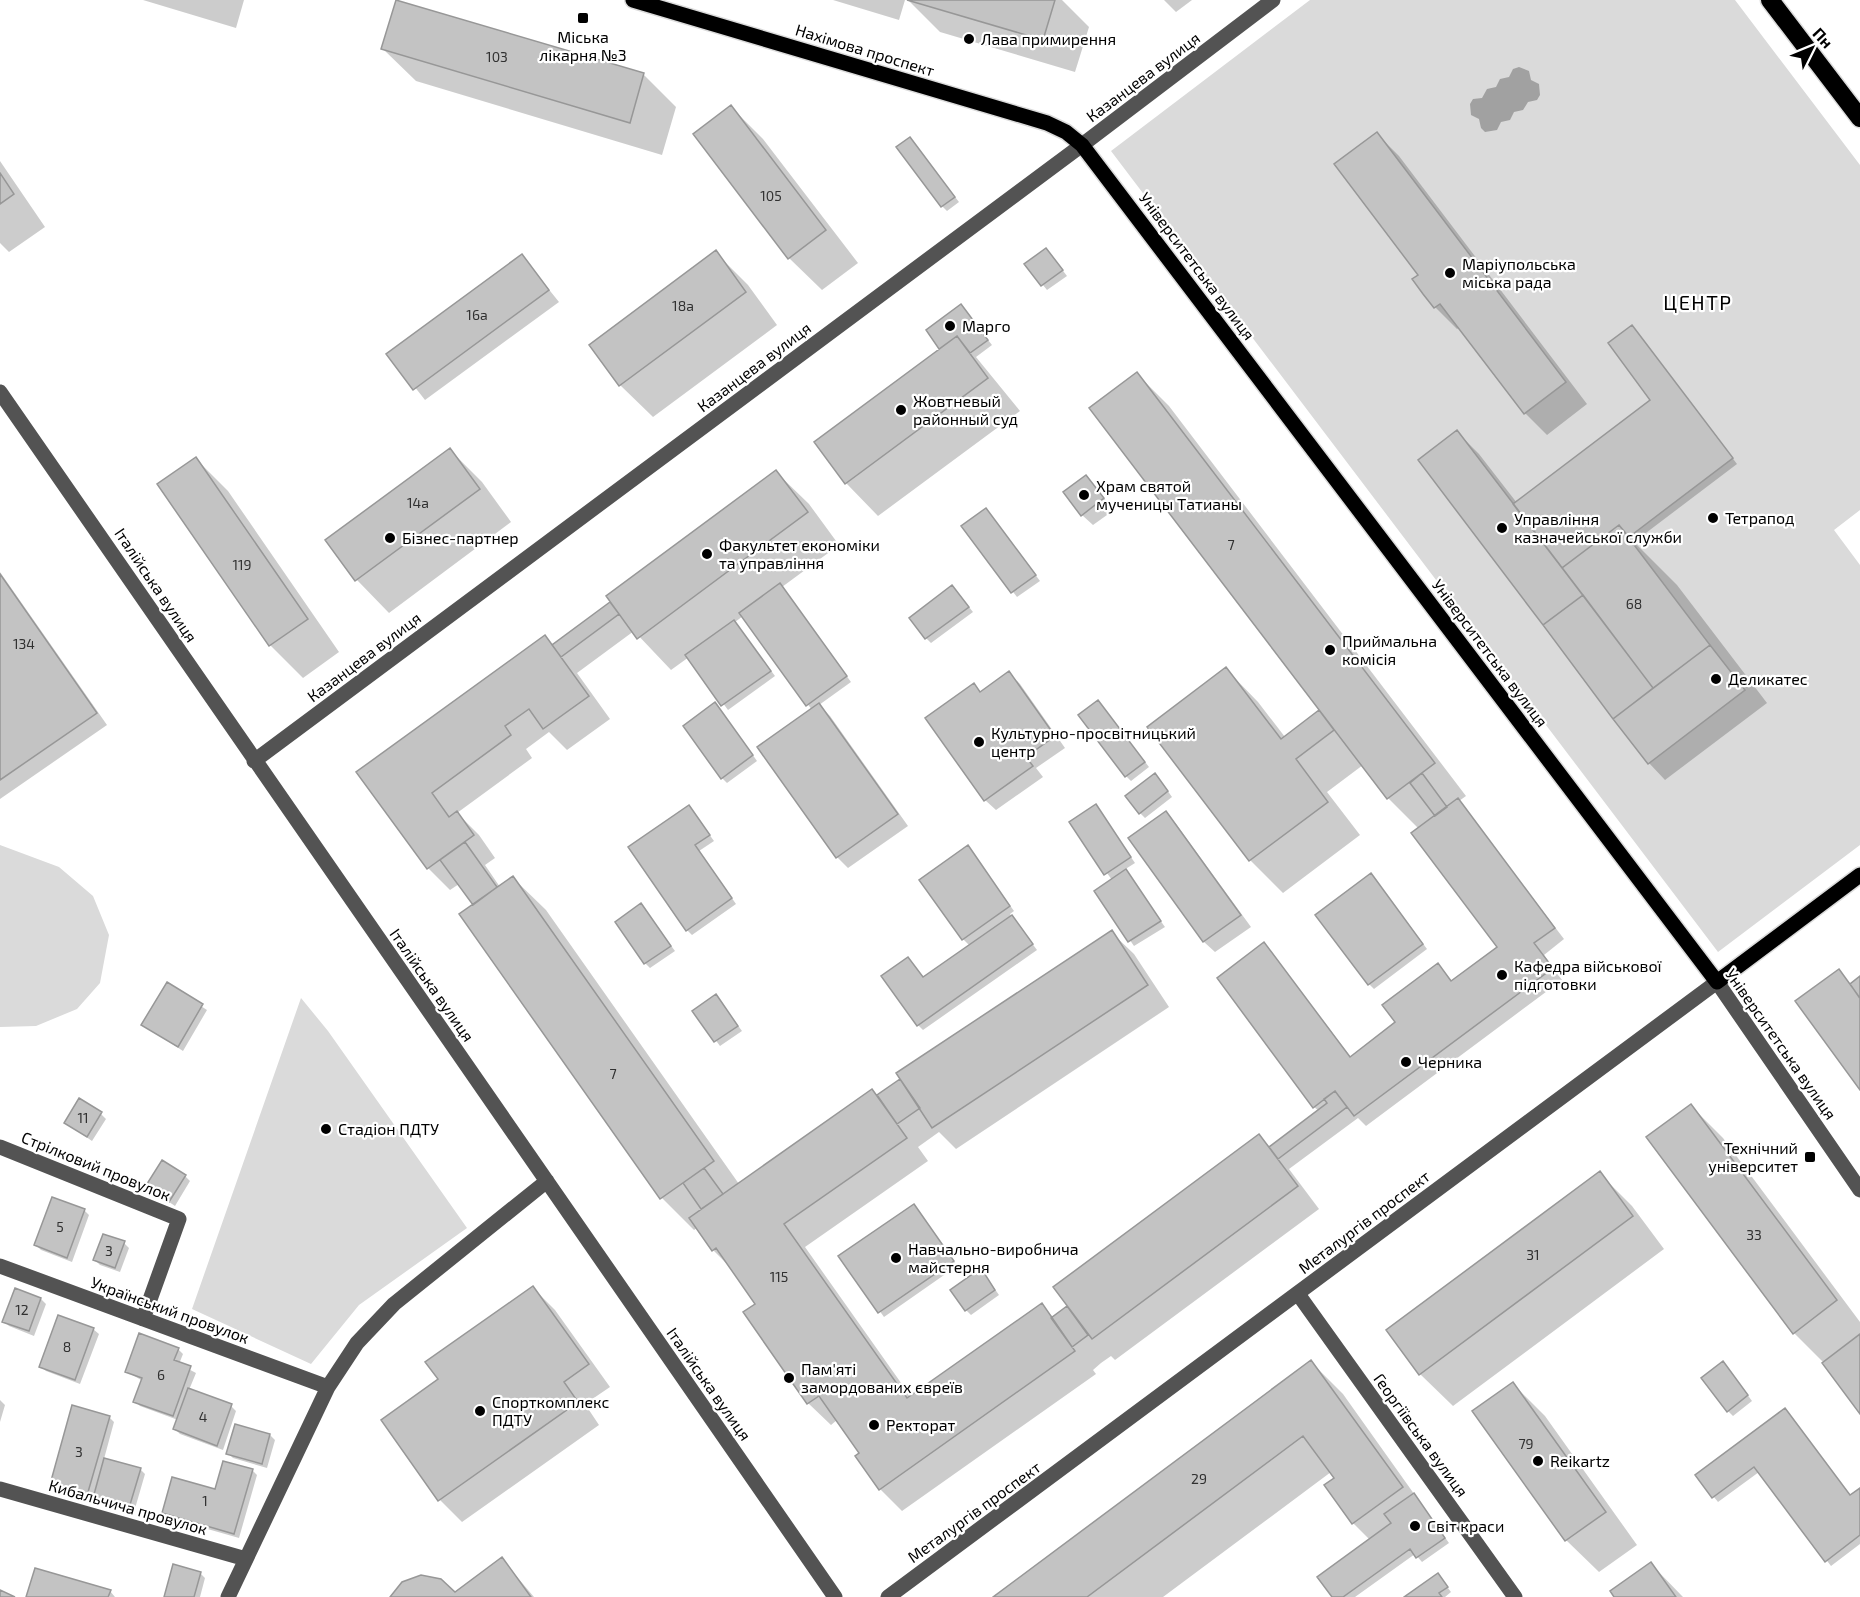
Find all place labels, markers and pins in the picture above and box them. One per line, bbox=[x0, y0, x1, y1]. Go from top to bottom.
marker: Міська лікарня №3 bbox=[576, 11, 590, 25]
place label: Міська лікарня №3 bbox=[539, 27, 627, 64]
place label: Лава примирення bbox=[981, 29, 1116, 48]
marker: Лава примирення bbox=[962, 32, 976, 46]
place label: Маріупольська міська рада bbox=[1462, 254, 1576, 291]
marker: Маріупольська міська рада bbox=[1443, 266, 1457, 280]
place label: Марго bbox=[962, 316, 1011, 335]
marker: Марго bbox=[943, 319, 957, 333]
place label: Жовтневый районный суд bbox=[913, 391, 1018, 429]
marker: Жовтневый районный суд bbox=[894, 403, 908, 417]
place label: Храм святой мученицы Татианы bbox=[1096, 476, 1242, 514]
marker: Храм святой мученицы Татианы bbox=[1077, 488, 1091, 502]
place label: Тетрапод bbox=[1725, 508, 1794, 527]
place label: Управління казначейської служби bbox=[1514, 509, 1682, 547]
marker: Тетрапод bbox=[1706, 511, 1720, 525]
marker: Управління казначейської служби bbox=[1495, 521, 1509, 535]
place label: Бізнес-партнер bbox=[402, 528, 519, 547]
marker: Бізнес-партнер bbox=[383, 531, 397, 545]
place label: Факультет економіки та управління bbox=[719, 535, 880, 573]
marker: Факультет економіки та управління bbox=[700, 547, 714, 561]
place label: Приймальна комісія bbox=[1342, 631, 1437, 668]
marker: Приймальна комісія bbox=[1323, 643, 1337, 657]
place label: Деликатес bbox=[1728, 669, 1808, 688]
marker: Деликатес bbox=[1709, 672, 1723, 686]
place label: Культурно-просвітницький центр bbox=[991, 723, 1196, 760]
marker: Культурно-просвітницький центр bbox=[972, 735, 986, 749]
place label: Кафедра військової підготовки bbox=[1514, 956, 1663, 993]
marker: Кафедра військової підготовки bbox=[1495, 968, 1509, 982]
place label: Черника bbox=[1418, 1052, 1482, 1071]
marker: Черника bbox=[1399, 1055, 1413, 1069]
place label: Стадіон ПДТУ bbox=[338, 1119, 439, 1138]
marker: Стадіон ПДТУ bbox=[319, 1122, 333, 1136]
place label: Технічний університет bbox=[1708, 1138, 1798, 1176]
marker: Технічний університет bbox=[1803, 1150, 1817, 1164]
place label: Навчально-виробнича майстерня bbox=[908, 1239, 1079, 1276]
marker: Навчально-виробнича майстерня bbox=[889, 1251, 903, 1265]
place label: Пам'яті замордованих євреїв bbox=[801, 1359, 963, 1396]
marker: Пам'яті замордованих євреїв bbox=[782, 1371, 796, 1385]
place label: Спорткомплекс ПДТУ bbox=[492, 1392, 610, 1429]
marker: Спорткомплекс ПДТУ bbox=[473, 1404, 487, 1418]
place label: Ректорат bbox=[886, 1415, 956, 1434]
marker: Ректорат bbox=[867, 1418, 881, 1432]
place label: Reikartz bbox=[1550, 1451, 1610, 1470]
marker: Reikartz bbox=[1531, 1454, 1545, 1468]
place label: Свiт краси bbox=[1427, 1516, 1504, 1535]
marker: Свiт краси bbox=[1408, 1519, 1422, 1533]

